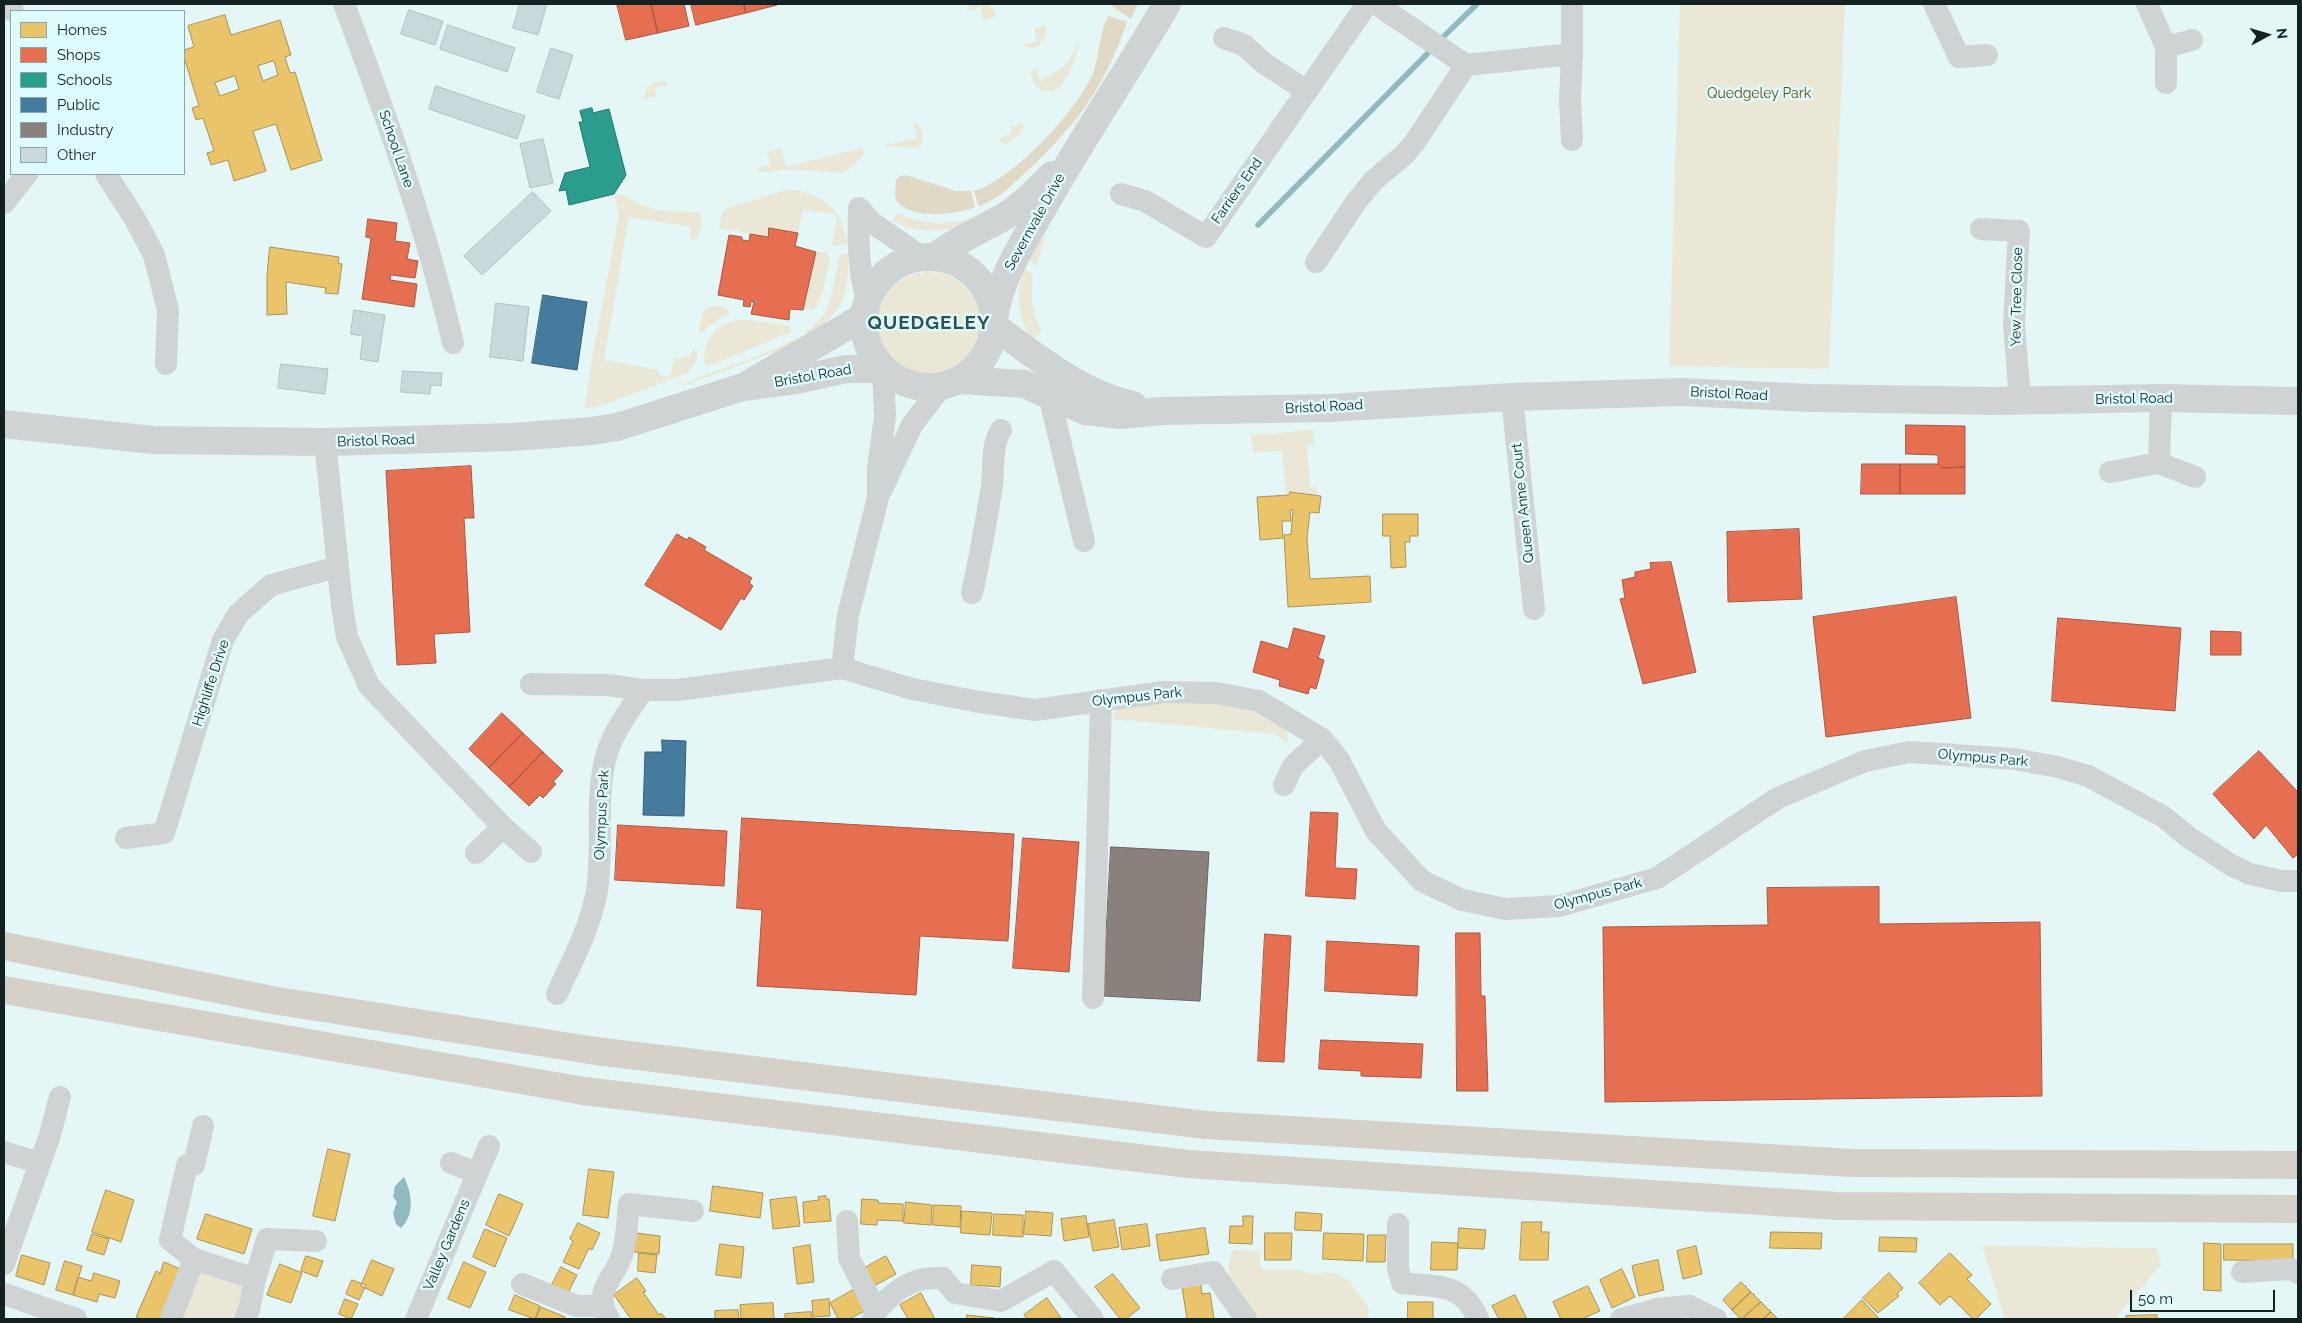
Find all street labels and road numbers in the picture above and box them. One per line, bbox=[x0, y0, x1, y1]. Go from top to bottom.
street label: School Lane bbox=[375, 108, 417, 190]
street label: Farriers End bbox=[1208, 155, 1266, 227]
street label: Severnvale Drive bbox=[1001, 170, 1069, 274]
street label: Yew Tree Close bbox=[2008, 247, 2026, 347]
street label: Bristol Road bbox=[773, 361, 853, 391]
street label: Bristol Road bbox=[1690, 384, 1768, 404]
street label: Bristol Road bbox=[2095, 390, 2173, 408]
street label: Bristol Road bbox=[1285, 397, 1363, 417]
street label: Bristol Road bbox=[337, 431, 415, 451]
street label: Queen Anne Court bbox=[1508, 442, 1538, 564]
street label: Highliffe Drive bbox=[189, 638, 233, 728]
street label: Olympus Park bbox=[1091, 684, 1183, 710]
street label: Olympus Park bbox=[1937, 746, 2029, 770]
street label: Olympus Park bbox=[591, 769, 613, 861]
street label: Olympus Park bbox=[1552, 874, 1644, 914]
street label: Valley Gardens bbox=[420, 1197, 474, 1293]

